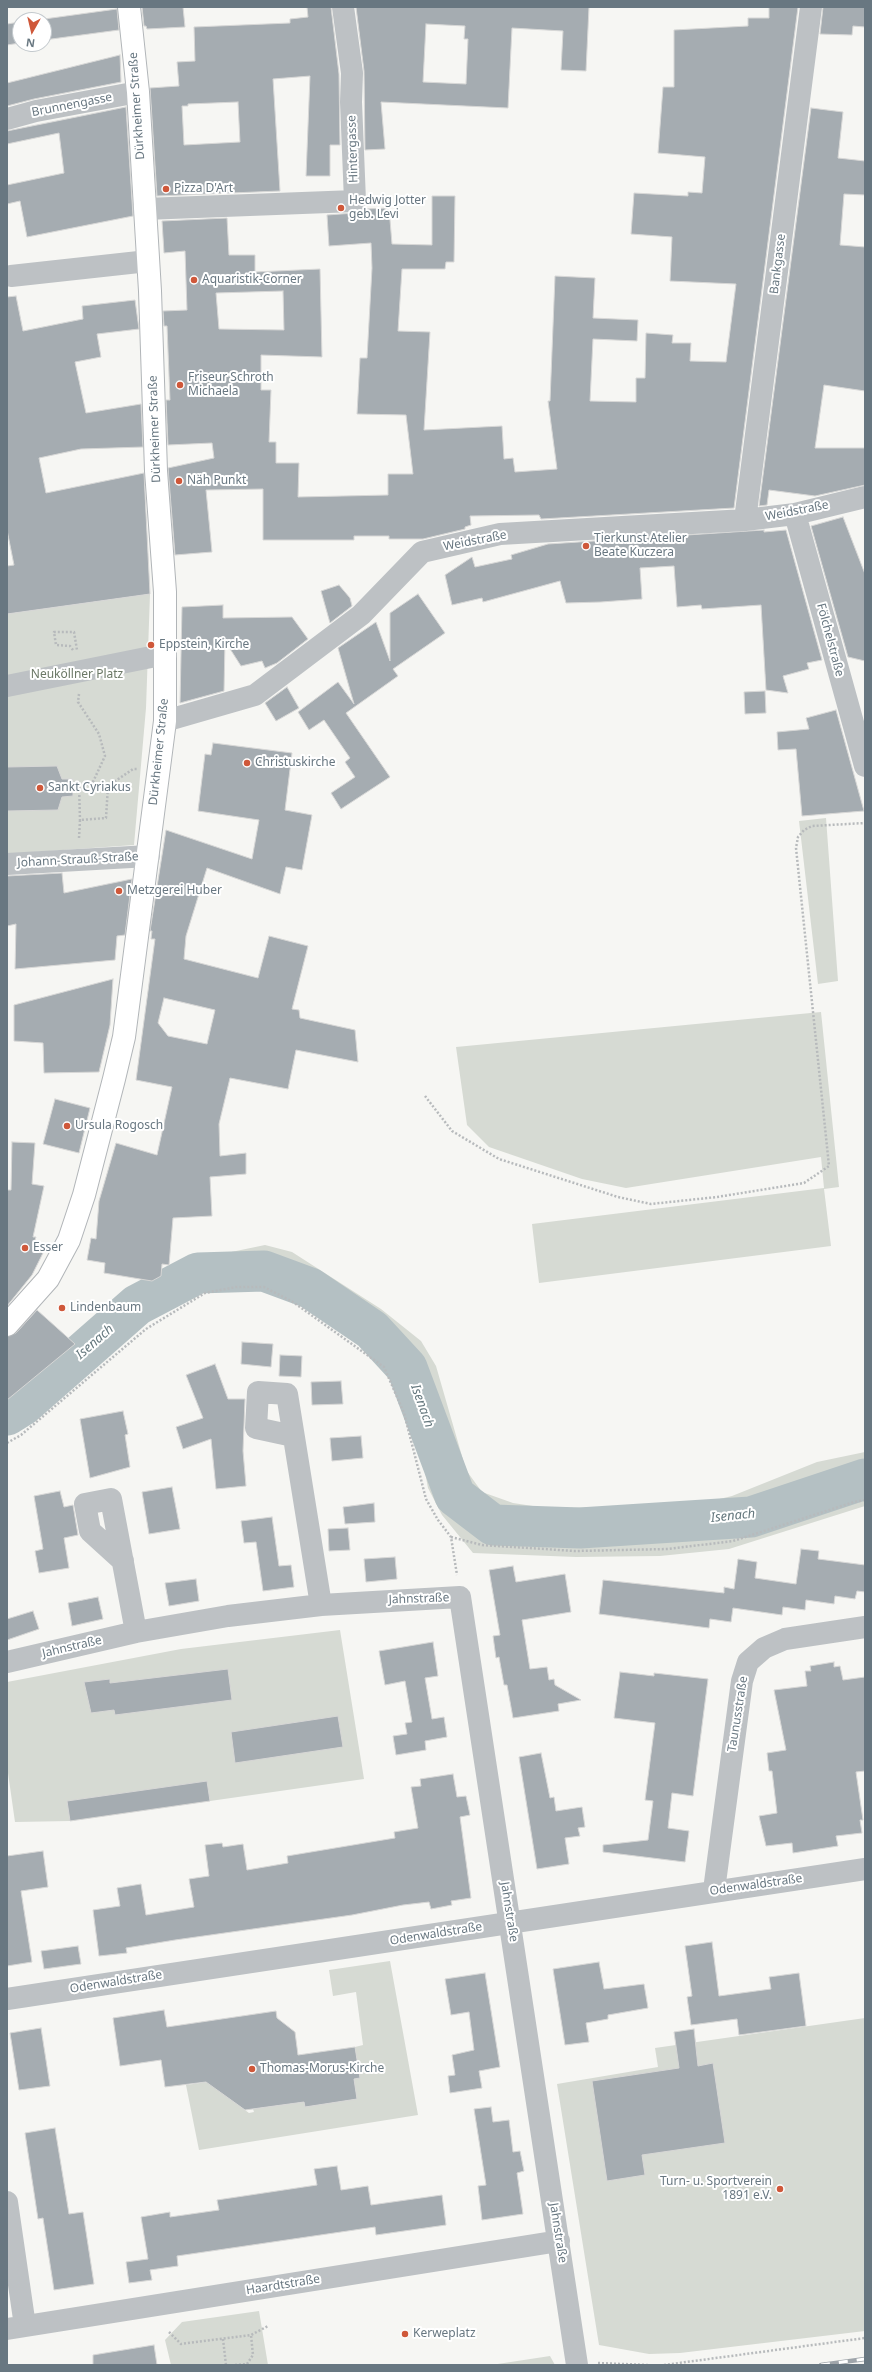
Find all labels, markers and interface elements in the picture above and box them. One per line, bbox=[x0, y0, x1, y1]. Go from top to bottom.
north arrow bbox=[12, 12, 52, 52]
text: N bbox=[25, 35, 36, 51]
street label: Dürkheimer Straße bbox=[126, 52, 148, 160]
street label: Brunnengasse bbox=[31, 90, 113, 120]
street label: Hintergasse bbox=[345, 115, 361, 183]
place label: Pizza D'Art bbox=[174, 182, 233, 196]
marker: Pizza D'Art bbox=[161, 184, 171, 194]
place label: Hedwig Jotter geb. Levi bbox=[349, 194, 426, 222]
marker: Hedwig Jotter geb. Levi bbox=[336, 203, 346, 213]
street label: Bankgasse bbox=[767, 233, 789, 295]
place label: Aquaristik-Corner bbox=[202, 273, 302, 287]
marker: Aquaristik-Corner bbox=[189, 275, 199, 285]
place label: Friseur Schroth Michaela bbox=[188, 371, 274, 399]
street label: Dürkheimer Straße bbox=[146, 375, 164, 483]
marker: Friseur Schroth Michaela bbox=[175, 380, 185, 390]
place label: Näh Punkt bbox=[187, 474, 246, 488]
marker: Näh Punkt bbox=[174, 476, 184, 486]
street label: Weidstraße bbox=[764, 498, 830, 524]
street label: Weidstraße bbox=[442, 528, 508, 554]
place label: Tierkunst Atelier Beate Kuczera bbox=[594, 532, 687, 560]
marker: Tierkunst Atelier Beate Kuczera bbox=[581, 541, 591, 551]
street label: Fölchelstraße bbox=[813, 602, 847, 678]
place label: Eppstein, Kirche bbox=[159, 638, 249, 652]
marker: Eppstein, Kirche bbox=[146, 640, 156, 650]
park label: Neuköllner Platz bbox=[31, 668, 123, 682]
street label: Dürkheimer Straße bbox=[146, 698, 172, 806]
place label: Christuskirche bbox=[255, 756, 335, 770]
marker: Christuskirche bbox=[242, 758, 252, 768]
place label: Sankt Cyriakus bbox=[48, 781, 131, 795]
marker: Sankt Cyriakus bbox=[35, 783, 45, 793]
street label: Johann-Strauß-Straße bbox=[17, 850, 139, 870]
place label: Metzgerei Huber bbox=[127, 884, 222, 898]
marker: Metzgerei Huber bbox=[114, 886, 124, 896]
place label: Ursula Rogosch bbox=[75, 1119, 163, 1133]
marker: Ursula Rogosch bbox=[62, 1121, 72, 1131]
place label: Esser bbox=[33, 1241, 63, 1255]
marker: Esser bbox=[20, 1243, 30, 1253]
place label: Lindenbaum bbox=[70, 1301, 141, 1315]
marker: Lindenbaum bbox=[57, 1303, 67, 1313]
water label: Isenach bbox=[73, 1321, 117, 1363]
water label: Isenach bbox=[407, 1382, 437, 1430]
water label: Isenach bbox=[710, 1506, 756, 1526]
street label: Jahnstraße bbox=[388, 1591, 450, 1607]
street label: Jahnstraße bbox=[41, 1633, 103, 1661]
street label: Taunusstraße bbox=[725, 1675, 751, 1753]
street label: Odenwaldstraße bbox=[709, 1871, 803, 1899]
street label: Jahnstraße bbox=[497, 1881, 521, 1943]
street label: Odenwaldstraße bbox=[389, 1920, 483, 1948]
street label: Odenwaldstraße bbox=[69, 1968, 163, 1996]
place label: Thomas-Morus-Kirche bbox=[260, 2062, 384, 2076]
marker: Thomas-Morus-Kirche bbox=[247, 2064, 257, 2074]
place label: Turn- u. Sportverein 1891 e.V. bbox=[660, 2175, 772, 2203]
marker: Turn- u. Sportverein 1891 e.V. bbox=[775, 2184, 785, 2194]
street label: Jahnstraße bbox=[546, 2202, 570, 2264]
street label: Haardtstraße bbox=[245, 2272, 321, 2298]
place label: Kerweplatz bbox=[413, 2327, 476, 2341]
marker: Kerweplatz bbox=[400, 2329, 410, 2339]

